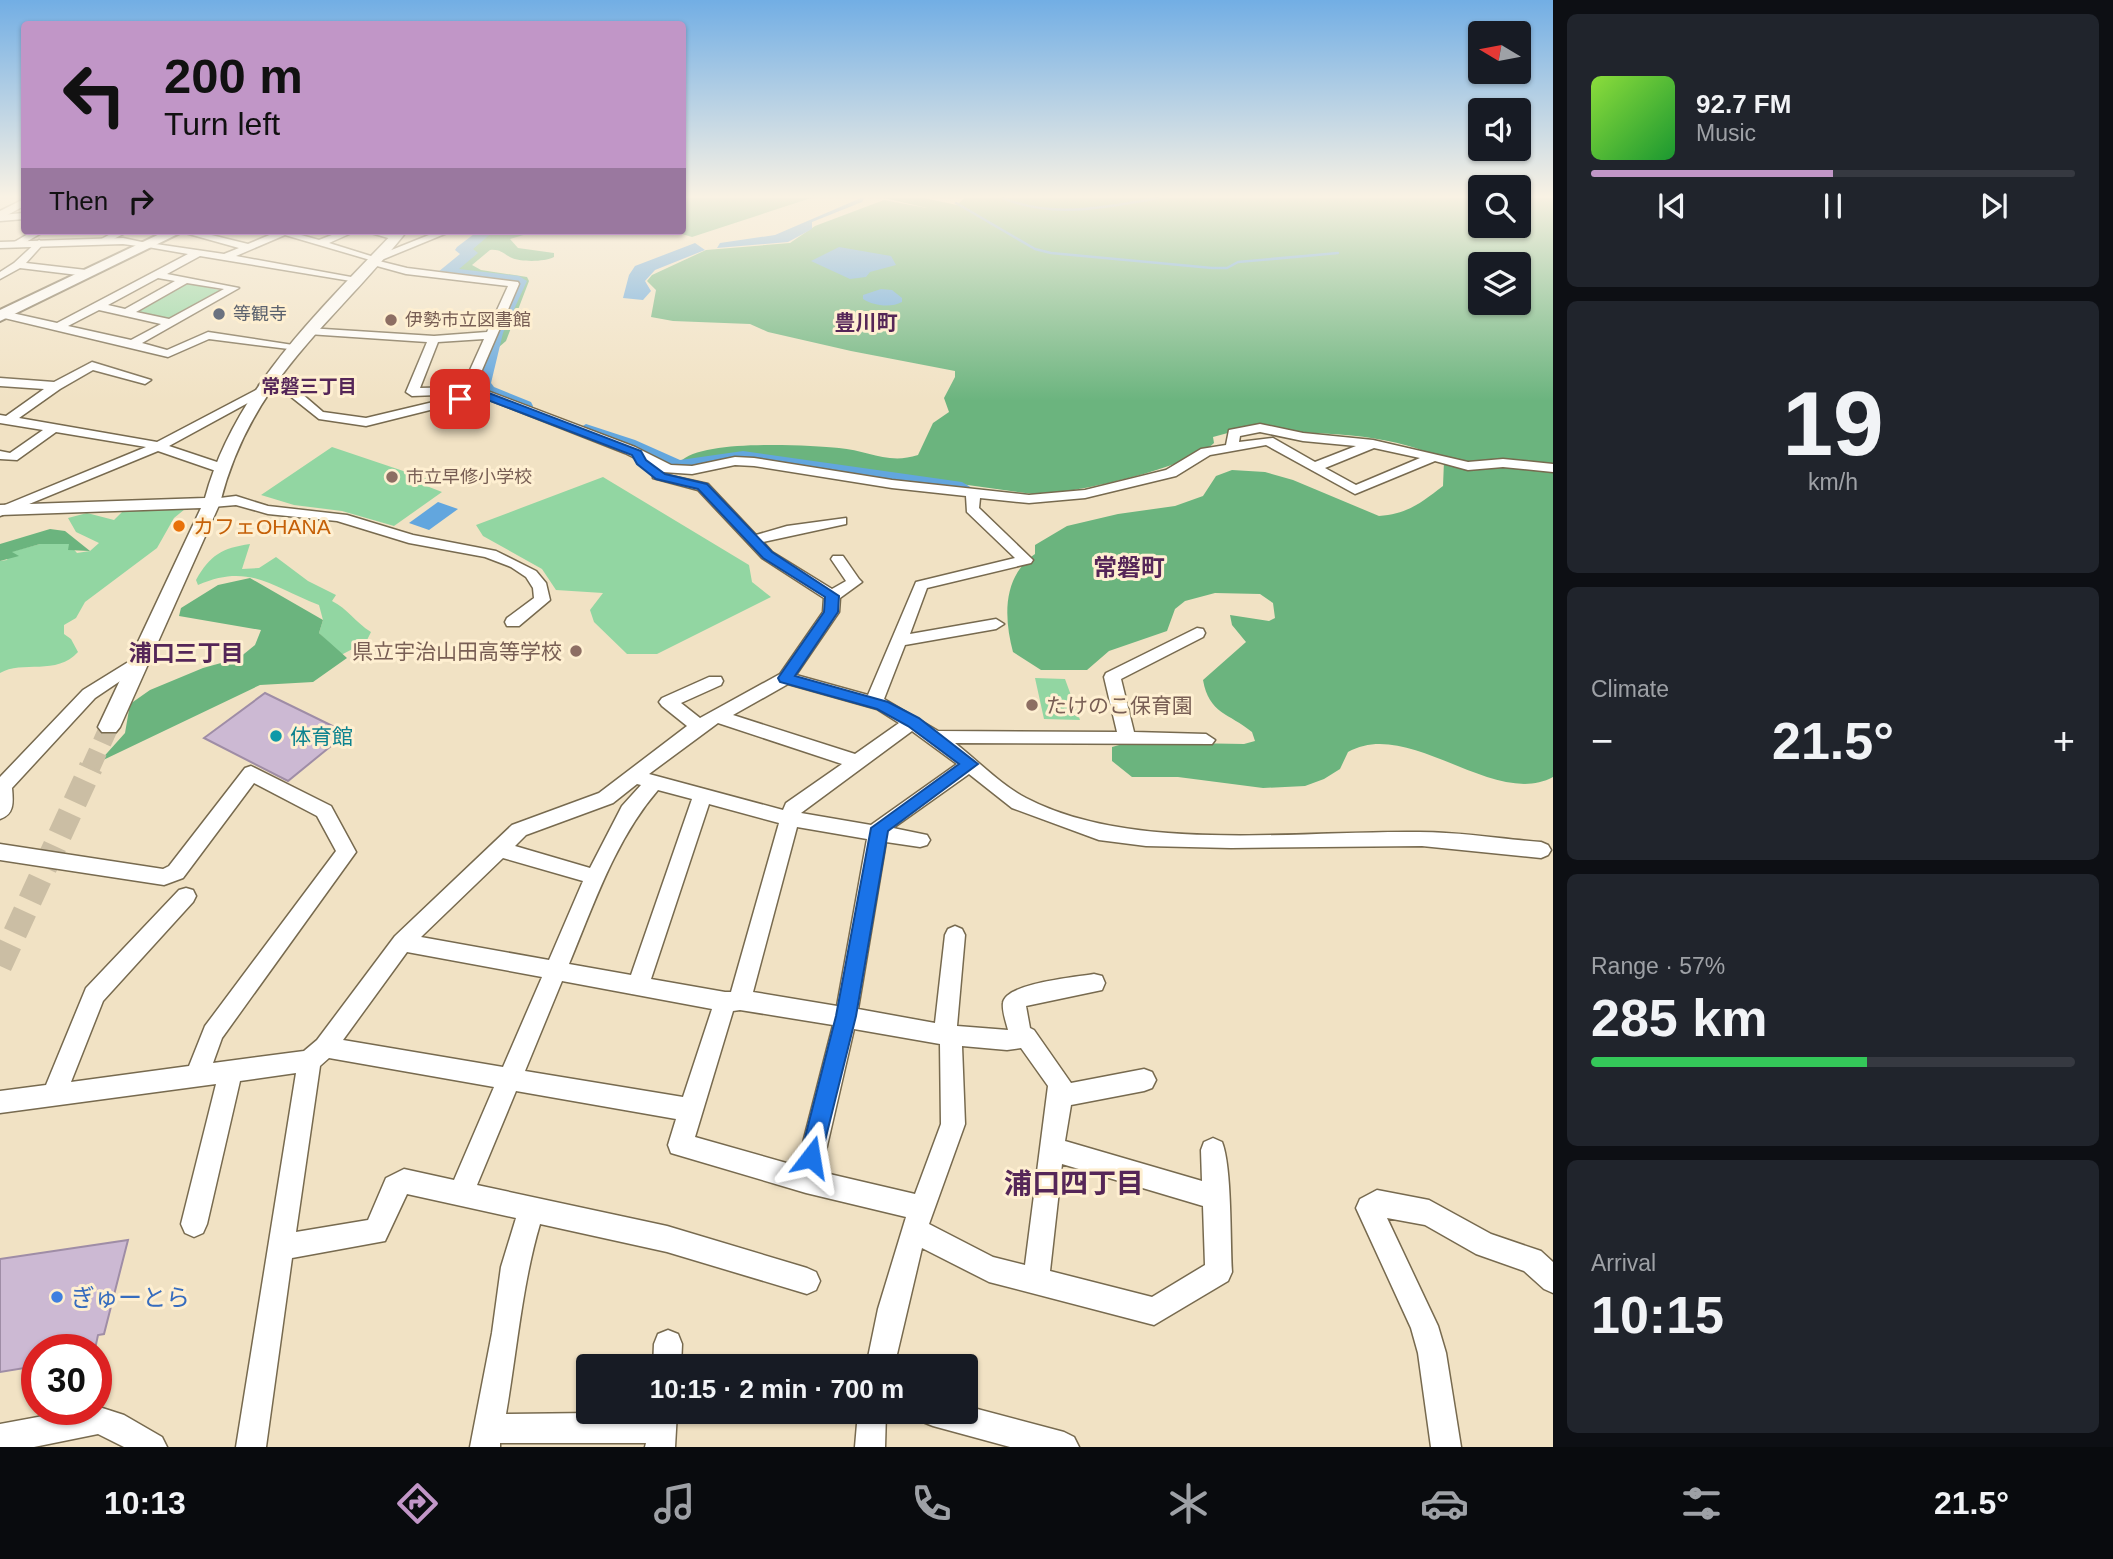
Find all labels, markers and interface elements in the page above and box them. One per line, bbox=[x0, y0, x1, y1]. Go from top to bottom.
north arrow bbox=[1468, 21, 1531, 84]
map controls bbox=[1468, 21, 1531, 315]
icon: left bbox=[49, 49, 140, 140]
text: 200 m bbox=[164, 49, 303, 103]
text: 92.7 FM bbox=[1696, 89, 1791, 119]
button: sound bbox=[1468, 98, 1531, 161]
text: Turn left bbox=[164, 106, 280, 142]
text: Music bbox=[1696, 120, 1756, 146]
button: search bbox=[1468, 175, 1531, 238]
icon: right bbox=[122, 182, 160, 220]
text: Then bbox=[49, 186, 108, 216]
icon: previous bbox=[1653, 187, 1691, 225]
icon: pause bbox=[1814, 187, 1852, 225]
icon: next bbox=[1975, 187, 2013, 225]
button: layers bbox=[1468, 252, 1531, 315]
place label: 等観寺 bbox=[233, 304, 287, 324]
marker: 等観寺 bbox=[211, 306, 227, 322]
place label: 伊勢市立図書館 bbox=[405, 310, 531, 330]
district label: 豊川町 bbox=[835, 311, 898, 334]
marker: 伊勢市立図書館 bbox=[383, 312, 399, 328]
pin bbox=[430, 369, 490, 429]
text: 19 bbox=[1782, 373, 1884, 474]
district label: 常磐三丁目 bbox=[261, 376, 357, 397]
icon: arrive bbox=[441, 380, 479, 418]
place label: 市立早修小学校 bbox=[406, 467, 532, 487]
marker: 市立早修小学校 bbox=[384, 469, 400, 485]
text: km/h bbox=[1808, 469, 1858, 495]
place label: カフェOHANA bbox=[193, 515, 331, 538]
marker: カフェOHANA bbox=[171, 518, 187, 534]
district label: 常磐町 bbox=[1093, 554, 1165, 581]
district label: 浦口三丁目 bbox=[129, 640, 244, 666]
place label: 県立宇治山田高等学校 bbox=[352, 640, 562, 663]
marker: 県立宇治山田高等学校 bbox=[568, 643, 584, 659]
text: Climate bbox=[1591, 676, 1669, 702]
place label: たけのこ保育園 bbox=[1046, 694, 1193, 717]
marker: たけのこ保育園 bbox=[1024, 697, 1040, 713]
text: 21.5° bbox=[1772, 712, 1894, 770]
text: − bbox=[1591, 720, 1613, 762]
text: + bbox=[2053, 720, 2075, 762]
place label: 体育館 bbox=[290, 725, 353, 748]
marker: 体育館 bbox=[268, 728, 284, 744]
text: Range · 57% bbox=[1591, 953, 1725, 979]
text: 285 km bbox=[1591, 989, 1767, 1047]
position arrow bbox=[774, 1120, 848, 1194]
district label: 浦口四丁目 bbox=[1004, 1168, 1144, 1199]
text: Arrival bbox=[1591, 1250, 1656, 1276]
place label: ぎゅーとら bbox=[71, 1284, 190, 1311]
text: 10:15 bbox=[1591, 1286, 1724, 1344]
marker: ぎゅーとら bbox=[49, 1289, 65, 1305]
speed limit sign: 30 bbox=[21, 1334, 112, 1425]
text: 10:15 · 2 min · 700 m bbox=[650, 1374, 904, 1404]
icon: directions bbox=[393, 1479, 442, 1528]
icon: music bbox=[650, 1479, 699, 1528]
icon: phone bbox=[907, 1479, 956, 1528]
icon: climate bbox=[1164, 1479, 1213, 1528]
icon: car bbox=[1420, 1479, 1469, 1528]
icon: filters bbox=[1677, 1479, 1726, 1528]
text: 10:13 bbox=[104, 1485, 186, 1521]
text: 21.5° bbox=[1934, 1485, 2009, 1521]

